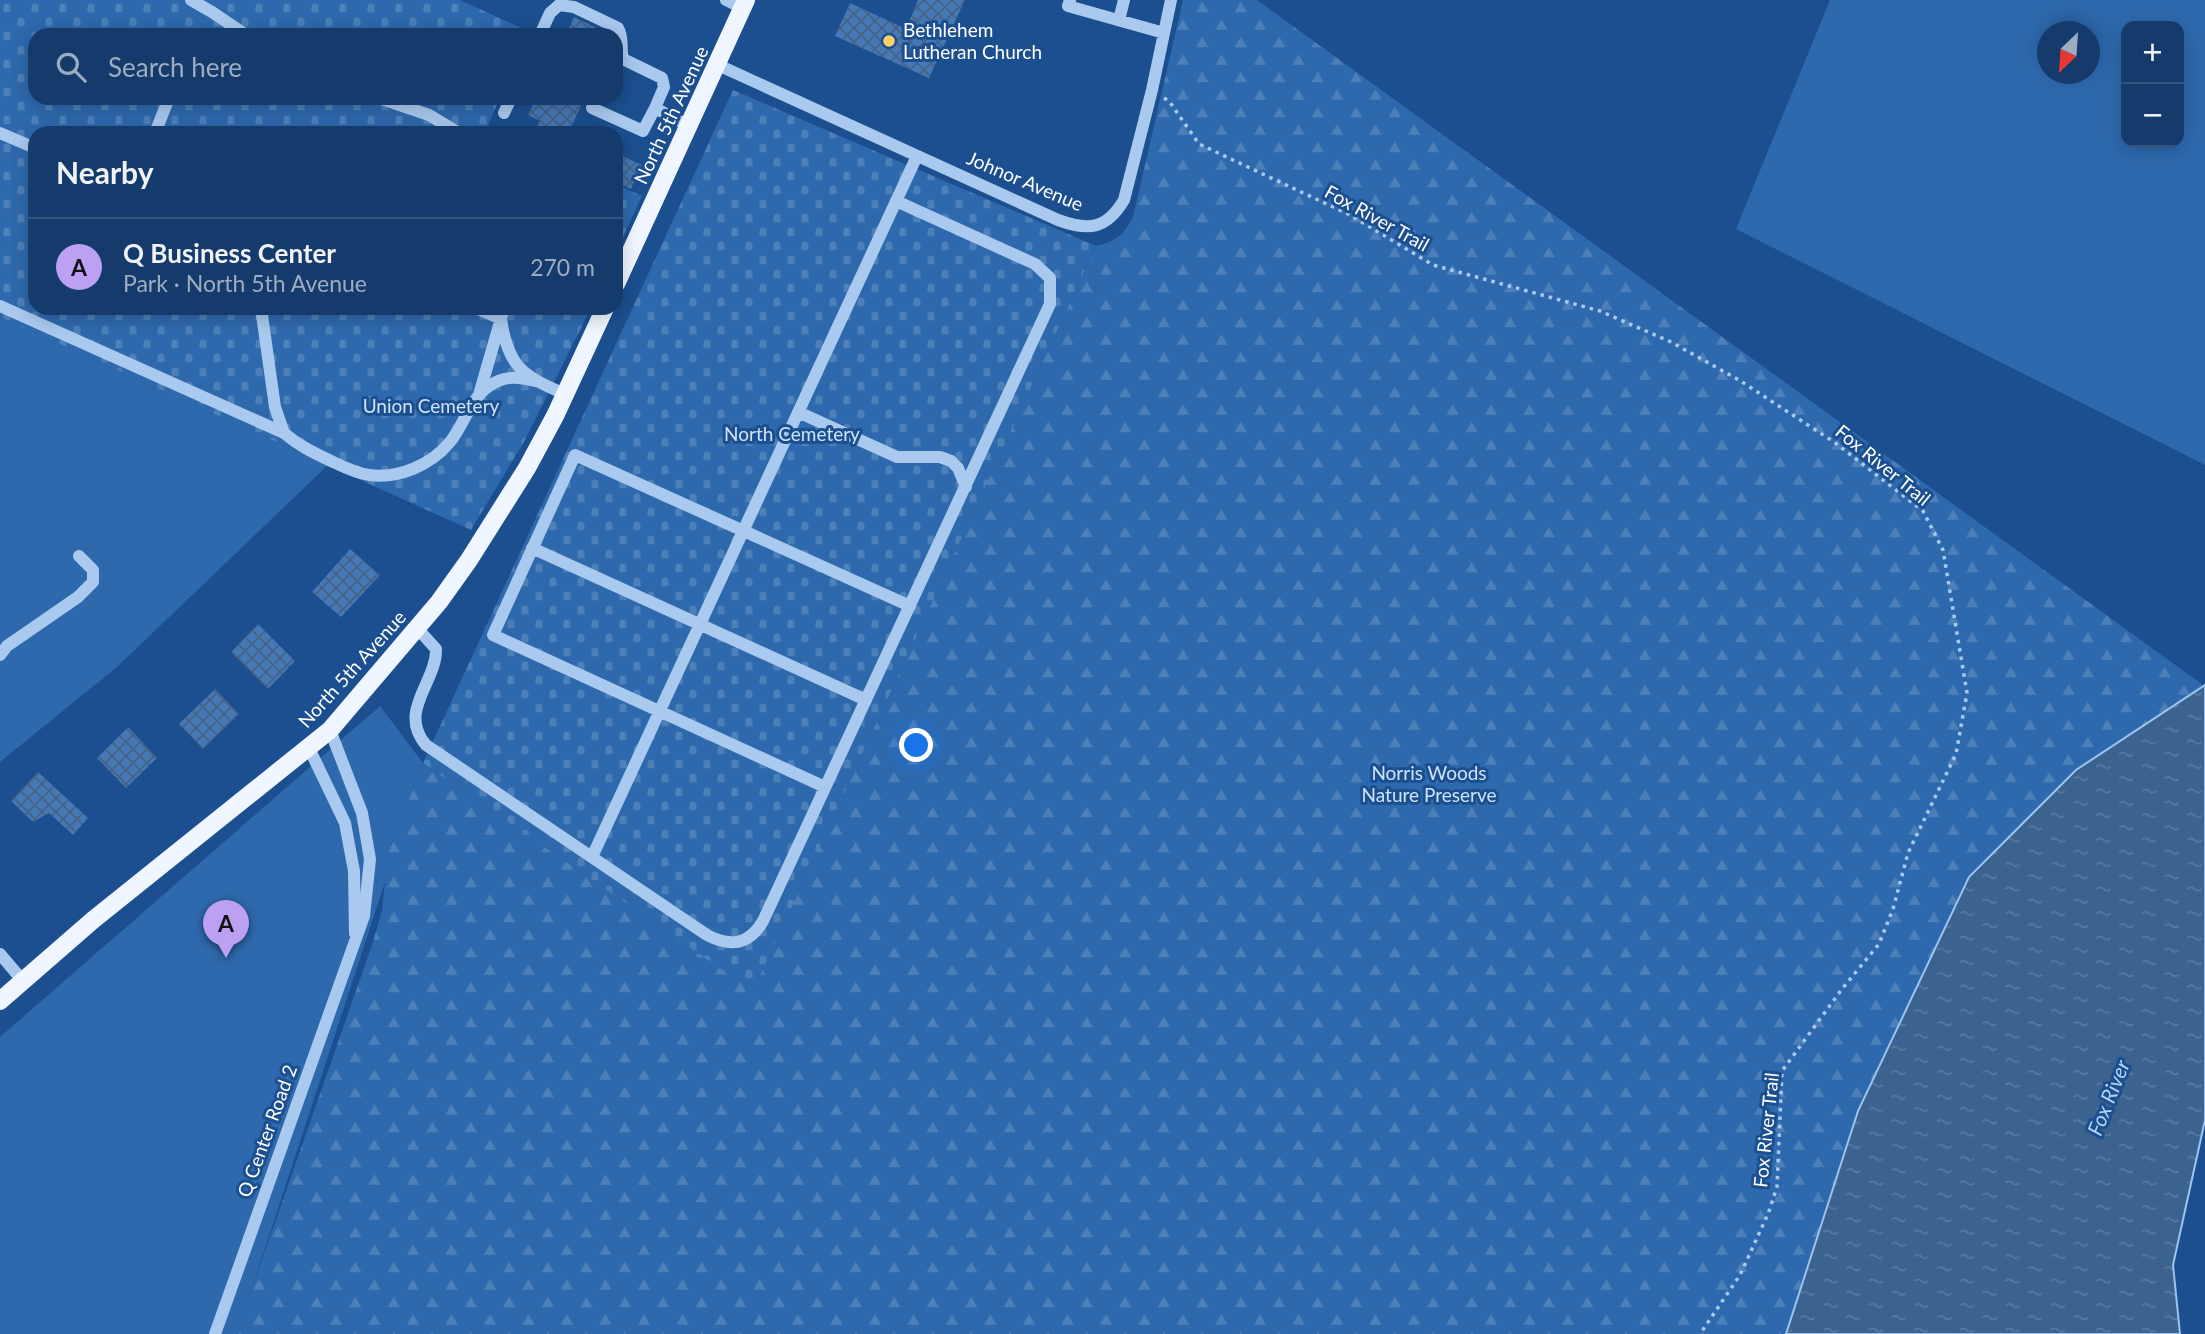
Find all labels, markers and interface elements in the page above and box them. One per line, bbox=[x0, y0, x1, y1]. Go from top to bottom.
place label: Bethlehem Lutheran Church bbox=[903, 18, 1042, 63]
north arrow bbox=[2037, 21, 2100, 84]
map controls bbox=[2121, 21, 2184, 147]
button: + bbox=[2121, 21, 2184, 84]
search box bbox=[28, 28, 623, 105]
marker: Bethlehem Lutheran Church bbox=[881, 33, 897, 49]
street label: North 5th Avenue bbox=[628, 42, 713, 188]
icon: search bbox=[52, 48, 90, 86]
text: Search here bbox=[108, 51, 242, 83]
button: − bbox=[2121, 84, 2184, 147]
street label: Johnor Avenue bbox=[964, 146, 1087, 215]
text: Nearby bbox=[56, 154, 154, 190]
street label: Fox River Trail bbox=[1321, 179, 1433, 256]
text: Q Business Center bbox=[123, 237, 336, 269]
text: A bbox=[71, 253, 87, 281]
text: 270 m bbox=[530, 253, 595, 281]
text: Park · North 5th Avenue bbox=[123, 269, 367, 297]
park label: Union Cemetery bbox=[363, 394, 500, 417]
street label: Fox River Trail bbox=[1831, 419, 1936, 510]
park label: North Cemetery bbox=[724, 422, 860, 445]
street label: North 5th Avenue bbox=[293, 605, 410, 732]
your location bbox=[899, 728, 933, 762]
park label: Norris Woods Nature Preserve bbox=[1362, 761, 1496, 806]
pin: A bbox=[203, 900, 249, 958]
water label: Fox River bbox=[2081, 1055, 2134, 1139]
street label: Q Center Road 2 bbox=[232, 1061, 301, 1200]
street label: Fox River Trail bbox=[1748, 1071, 1783, 1189]

